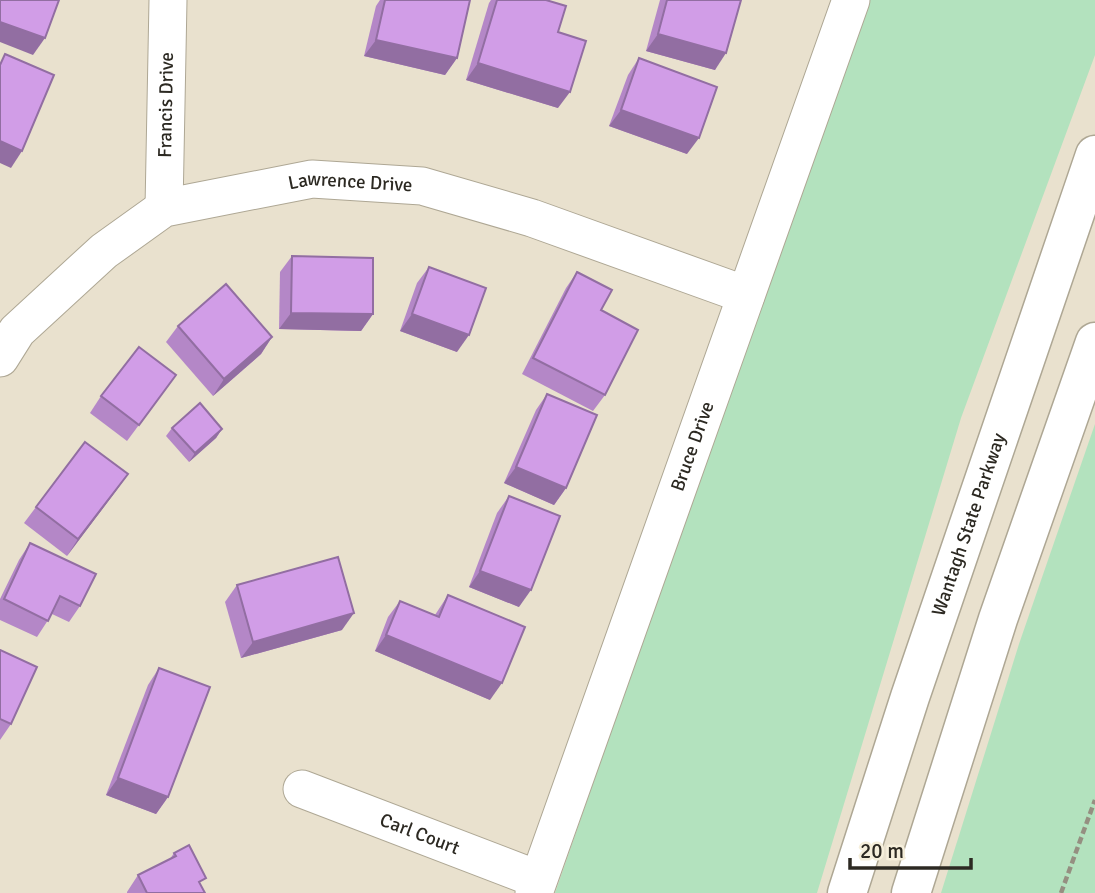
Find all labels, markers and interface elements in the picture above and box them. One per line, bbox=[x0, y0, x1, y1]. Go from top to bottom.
street label: Francis Drive bbox=[153, 52, 179, 158]
street label: Lawrence Drive bbox=[286, 167, 413, 197]
street label: Bruce Drive bbox=[666, 398, 720, 494]
street label: Wantagh State Parkway bbox=[927, 430, 1011, 619]
street label: Carl Court bbox=[376, 808, 463, 860]
scale bar bbox=[850, 826, 971, 870]
text: 20 m bbox=[860, 838, 904, 864]

